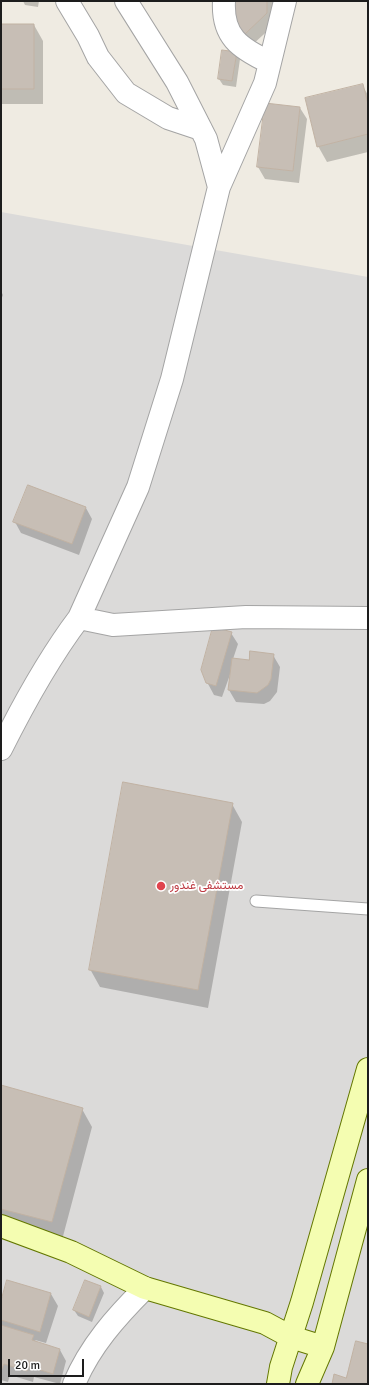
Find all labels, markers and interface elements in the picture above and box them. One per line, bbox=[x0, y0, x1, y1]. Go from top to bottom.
place label: مستشفى غندور bbox=[170, 879, 243, 893]
marker: مستشفى غندور bbox=[155, 880, 167, 892]
scale bar bbox=[10, 1351, 86, 1377]
text: 20 m bbox=[15, 1358, 40, 1373]

